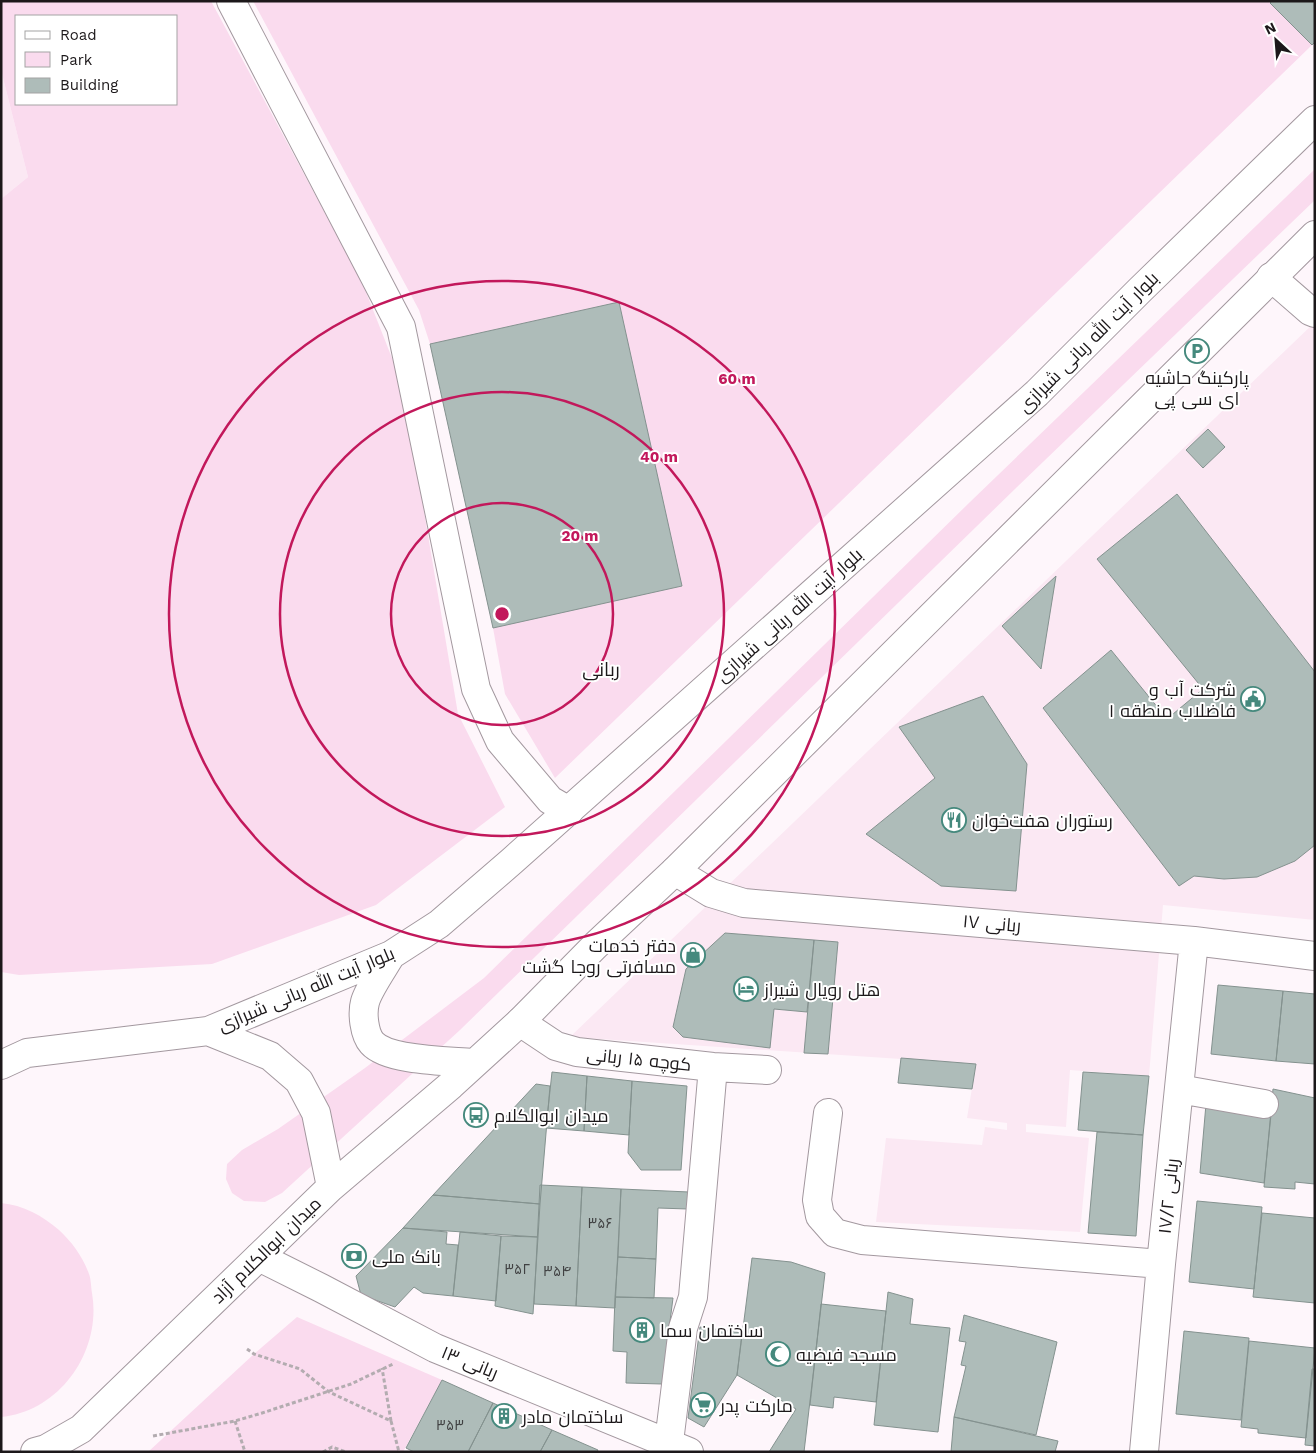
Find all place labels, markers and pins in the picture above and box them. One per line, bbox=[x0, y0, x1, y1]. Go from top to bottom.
parking icon: پارکینگ حاشیه ای سی پی bbox=[1184, 338, 1210, 364]
place label: پارکینگ حاشیه ای سی پی bbox=[1145, 367, 1249, 411]
centre of rings bbox=[493, 605, 511, 623]
place label: شرکت آب و فاضلاب منطقه ۱ bbox=[1109, 679, 1236, 721]
public building icon: شرکت آب و فاضلاب منطقه ۱ bbox=[1240, 686, 1266, 712]
restaurant icon: رستوران هفت‌خوان bbox=[941, 807, 967, 833]
place label: رستوران هفت‌خوان bbox=[972, 810, 1113, 832]
place label: دفتر خدمات مسافرتی روجا گشت bbox=[522, 935, 676, 978]
shop icon: دفتر خدمات مسافرتی روجا گشت bbox=[680, 942, 706, 968]
hotel icon: هتل رویال شیراز bbox=[733, 976, 759, 1002]
place label: هتل رویال شیراز bbox=[763, 979, 880, 1001]
bus stop icon: میدان ابوالکلام bbox=[463, 1102, 489, 1128]
place label: میدان ابوالکلام bbox=[494, 1105, 608, 1128]
bank icon: بانک ملی bbox=[341, 1243, 367, 1269]
place label: بانک ملی bbox=[372, 1246, 441, 1268]
building icon: ساختمان سما bbox=[629, 1317, 655, 1343]
place label: ساختمان سما bbox=[660, 1320, 763, 1342]
mosque icon: مسجد فیضیه bbox=[765, 1341, 791, 1367]
place label: مسجد فیضیه bbox=[796, 1344, 897, 1365]
supermarket icon: مارکت پدر bbox=[690, 1392, 716, 1418]
place label: مارکت پدر bbox=[719, 1395, 793, 1418]
building icon: ساختمان مادر bbox=[491, 1403, 517, 1429]
place label: ساختمان مادر bbox=[521, 1406, 623, 1428]

